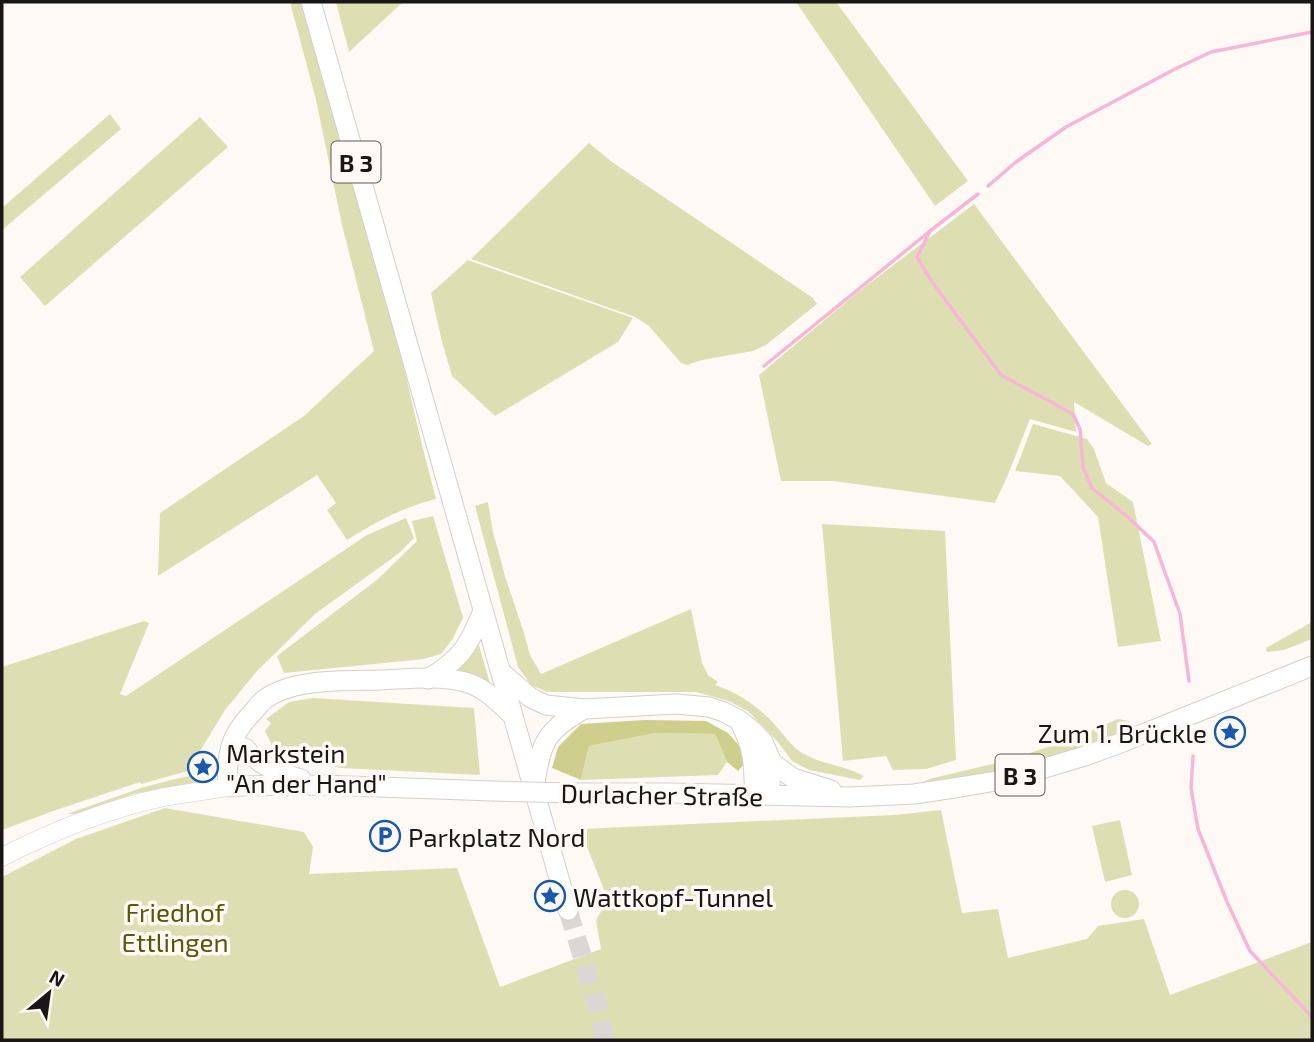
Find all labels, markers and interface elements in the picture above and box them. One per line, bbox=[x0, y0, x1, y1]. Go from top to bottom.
road number: B 3 bbox=[332, 142, 380, 182]
place icon: Zum 1. Brückle bbox=[1213, 715, 1247, 749]
place label: Zum 1. Brückle bbox=[1038, 717, 1207, 748]
place label: Markstein "An der Hand" bbox=[226, 737, 387, 798]
place icon: Markstein "An der Hand" bbox=[186, 750, 220, 784]
road number: B 3 bbox=[996, 754, 1044, 796]
street label: Durlacher Straße bbox=[560, 777, 764, 811]
parking icon: Parkplatz Nord bbox=[368, 819, 402, 853]
place label: Parkplatz Nord bbox=[408, 821, 585, 852]
place icon: Wattkopf-Tunnel bbox=[533, 879, 567, 913]
place label: Wattkopf-Tunnel bbox=[573, 881, 773, 912]
park label: Friedhof Ettlingen bbox=[121, 896, 229, 957]
north arrow bbox=[14, 958, 84, 1028]
text: N bbox=[46, 964, 69, 991]

